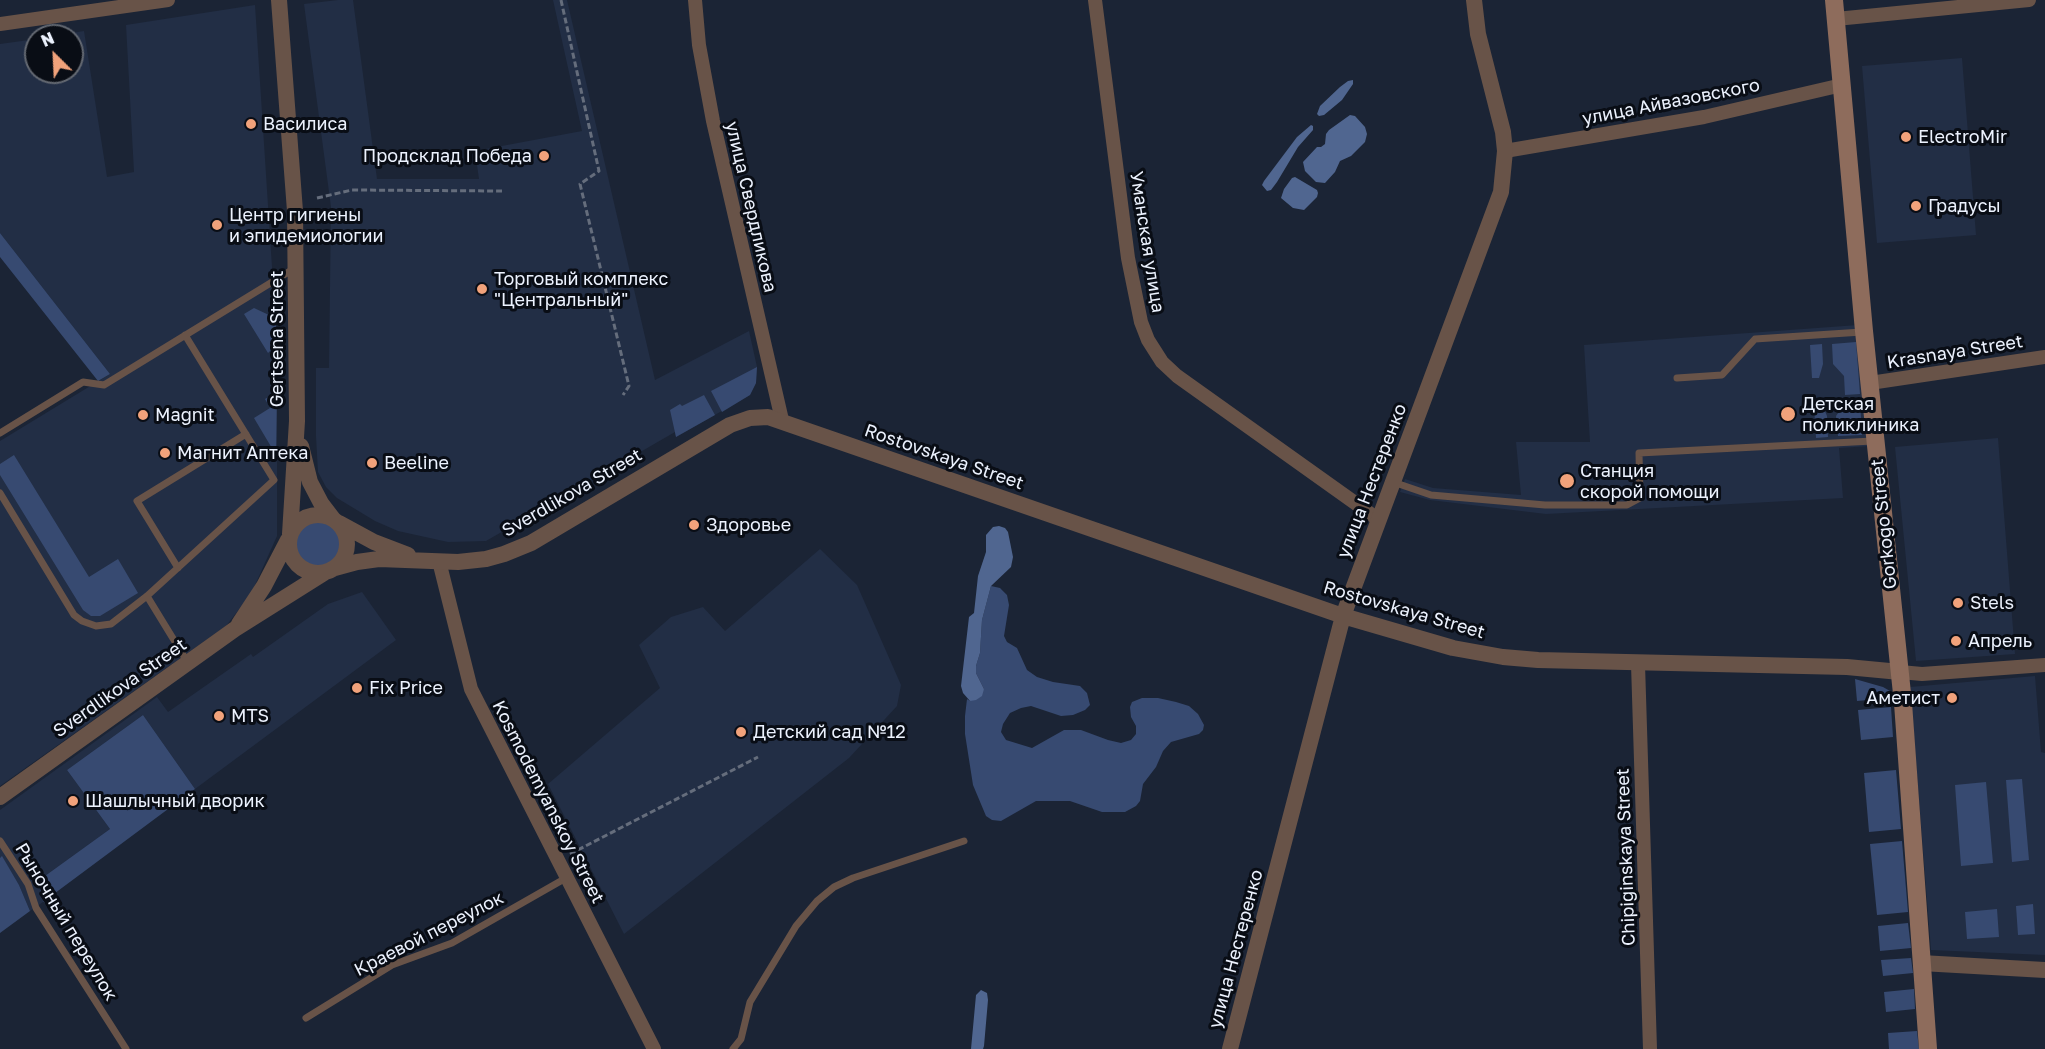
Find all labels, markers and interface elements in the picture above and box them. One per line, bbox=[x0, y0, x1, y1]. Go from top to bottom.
north arrow bbox=[24, 24, 84, 84]
text: N bbox=[38, 28, 57, 51]
street label: улица Айвазовского bbox=[1580, 74, 1762, 130]
place label: Василиса bbox=[263, 113, 348, 135]
marker: Василиса bbox=[244, 117, 258, 131]
street label: улица Свердликова bbox=[721, 119, 781, 295]
place label: ElectroMir bbox=[1918, 126, 2007, 148]
marker: ElectroMir bbox=[1899, 130, 1913, 144]
place label: Продсклад Победа bbox=[363, 145, 532, 167]
marker: Продсклад Победа bbox=[537, 149, 551, 163]
street label: Уманская улица bbox=[1125, 170, 1169, 314]
place label: Градусы bbox=[1928, 195, 2001, 217]
marker: Градусы bbox=[1909, 199, 1923, 213]
place label: Центр гигиены и эпидемиологии bbox=[229, 204, 384, 246]
marker: Центр гигиены и эпидемиологии bbox=[210, 218, 224, 232]
place label: Торговый комплекс "Центральный" bbox=[494, 268, 668, 310]
street label: Gertsena Street bbox=[266, 271, 288, 407]
marker: Торговый комплекс "Центральный" bbox=[475, 282, 489, 296]
street label: Krasnaya Street bbox=[1885, 331, 2025, 373]
place label: Детская поликлиника bbox=[1802, 393, 1919, 436]
street label: улица Нестеренко bbox=[1333, 401, 1411, 561]
place label: Magnit bbox=[155, 404, 215, 426]
marker: Детская поликлиника bbox=[1779, 405, 1797, 423]
marker: Magnit bbox=[136, 408, 150, 422]
street label: Rostovskaya Street bbox=[862, 420, 1026, 494]
place label: Магнит Аптека bbox=[177, 442, 308, 464]
street label: Sverdlikova Street bbox=[498, 444, 646, 542]
marker: Магнит Аптека bbox=[158, 446, 172, 460]
place label: Beeline bbox=[384, 452, 449, 474]
marker: Beeline bbox=[365, 456, 379, 470]
street label: Gorkogo Street bbox=[1866, 458, 1902, 590]
place label: Станция скорой помощи bbox=[1580, 460, 1719, 502]
marker: Станция скорой помощи bbox=[1558, 472, 1576, 490]
place label: Здоровье bbox=[706, 514, 791, 536]
marker: Здоровье bbox=[687, 518, 701, 532]
street label: Rostovskaya Street bbox=[1321, 577, 1487, 643]
place label: Stels bbox=[1970, 592, 2014, 614]
marker: Stels bbox=[1951, 596, 1965, 610]
place label: Апрель bbox=[1968, 630, 2032, 652]
street label: Sverdlikova Street bbox=[49, 634, 191, 742]
marker: Апрель bbox=[1949, 634, 1963, 648]
place label: Fix Price bbox=[369, 677, 443, 699]
marker: Fix Price bbox=[350, 681, 364, 695]
place label: Аметист bbox=[1866, 687, 1940, 709]
marker: Аметист bbox=[1945, 691, 1959, 705]
street label: Kosmodemyanskoy Street bbox=[487, 697, 609, 907]
place label: MTS bbox=[231, 705, 269, 727]
marker: MTS bbox=[212, 709, 226, 723]
place label: Детский сад №12 bbox=[753, 721, 906, 743]
marker: Детский сад №12 bbox=[734, 725, 748, 739]
street label: Chipiginskaya Street bbox=[1612, 768, 1640, 946]
place label: Шашлычный дворик bbox=[85, 790, 265, 812]
marker: Шашлычный дворик bbox=[66, 794, 80, 808]
street label: Рыночный переулок bbox=[10, 839, 122, 1005]
street label: улица Нестеренко bbox=[1204, 867, 1268, 1031]
street label: Краевой переулок bbox=[351, 887, 507, 981]

